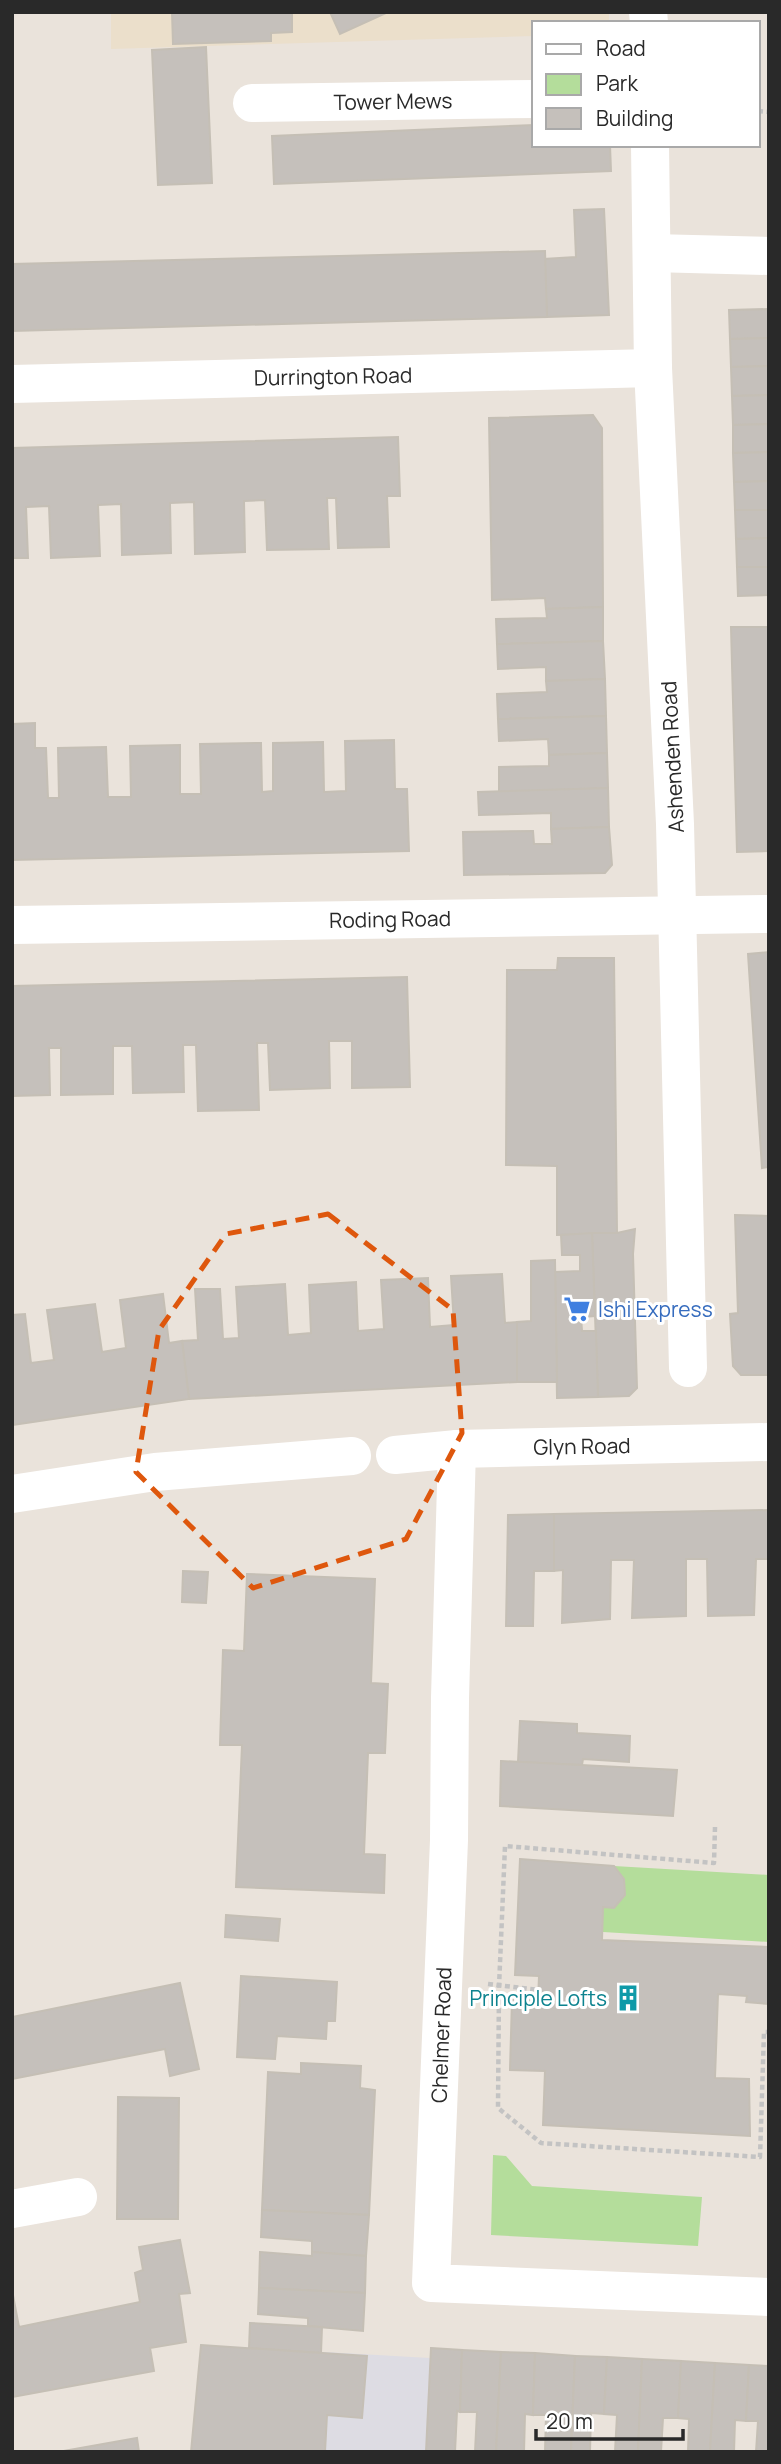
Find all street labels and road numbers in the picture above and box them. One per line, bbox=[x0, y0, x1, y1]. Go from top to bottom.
street label: Tower Mews bbox=[333, 86, 453, 116]
street label: Durrington Road bbox=[254, 361, 412, 391]
street label: Ashenden Road bbox=[654, 680, 690, 834]
street label: Roding Road bbox=[329, 904, 451, 934]
street label: Glyn Road bbox=[533, 1431, 631, 1461]
street label: Chelmer Road bbox=[425, 1966, 457, 2104]

